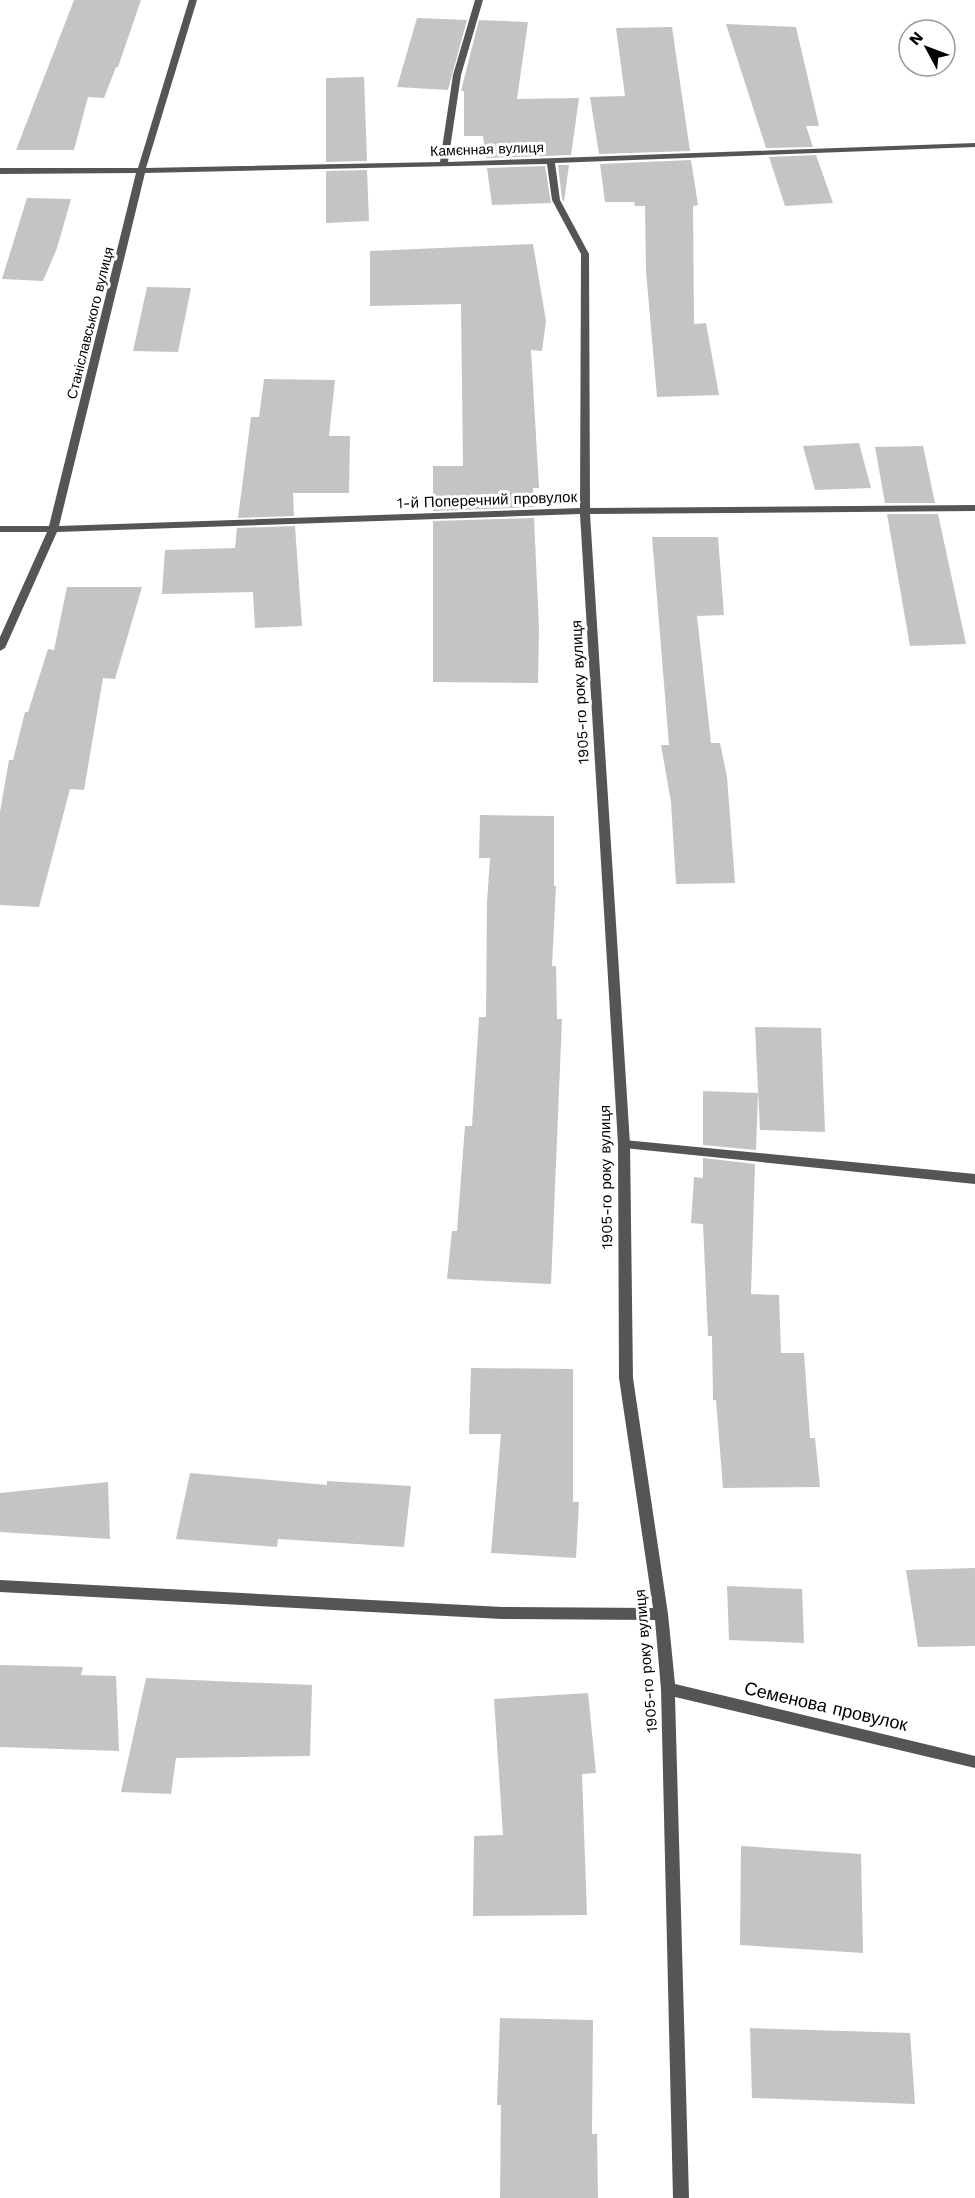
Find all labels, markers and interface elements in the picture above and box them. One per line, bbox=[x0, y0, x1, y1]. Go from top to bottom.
north arrow bbox=[897, 18, 957, 78]
text: N bbox=[905, 28, 927, 49]
street label: Камєнная вулиця bbox=[430, 139, 544, 159]
street label: Станіславського вулиця bbox=[63, 245, 117, 401]
street label: 1-й Поперечний провулок bbox=[397, 488, 578, 512]
street label: 1905-го року вулиця bbox=[567, 620, 593, 764]
street label: 1905-го року вулиця bbox=[596, 1105, 616, 1249]
street label: 1905-го року вулиця bbox=[631, 1588, 661, 1734]
street label: Семенова провулок bbox=[742, 1677, 910, 1735]

